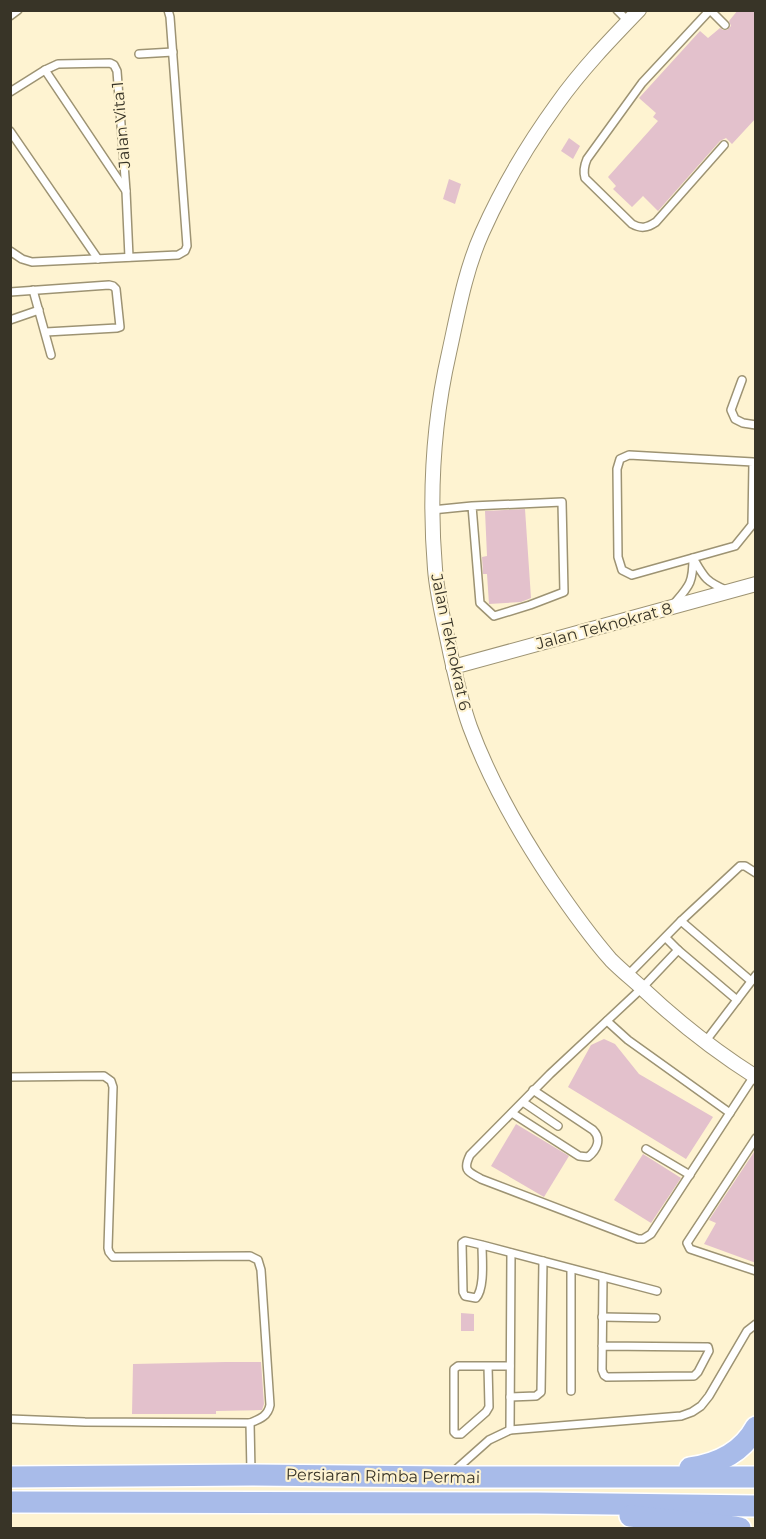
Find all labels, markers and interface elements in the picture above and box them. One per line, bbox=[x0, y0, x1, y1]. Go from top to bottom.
street label: Jalan Vita 1 bbox=[108, 81, 134, 170]
street label: Jalan Teknokrat 6 bbox=[427, 571, 475, 712]
street label: Jalan Teknokrat 8 bbox=[533, 599, 674, 654]
street label: Persiaran Rimba Permai bbox=[286, 1465, 480, 1487]

